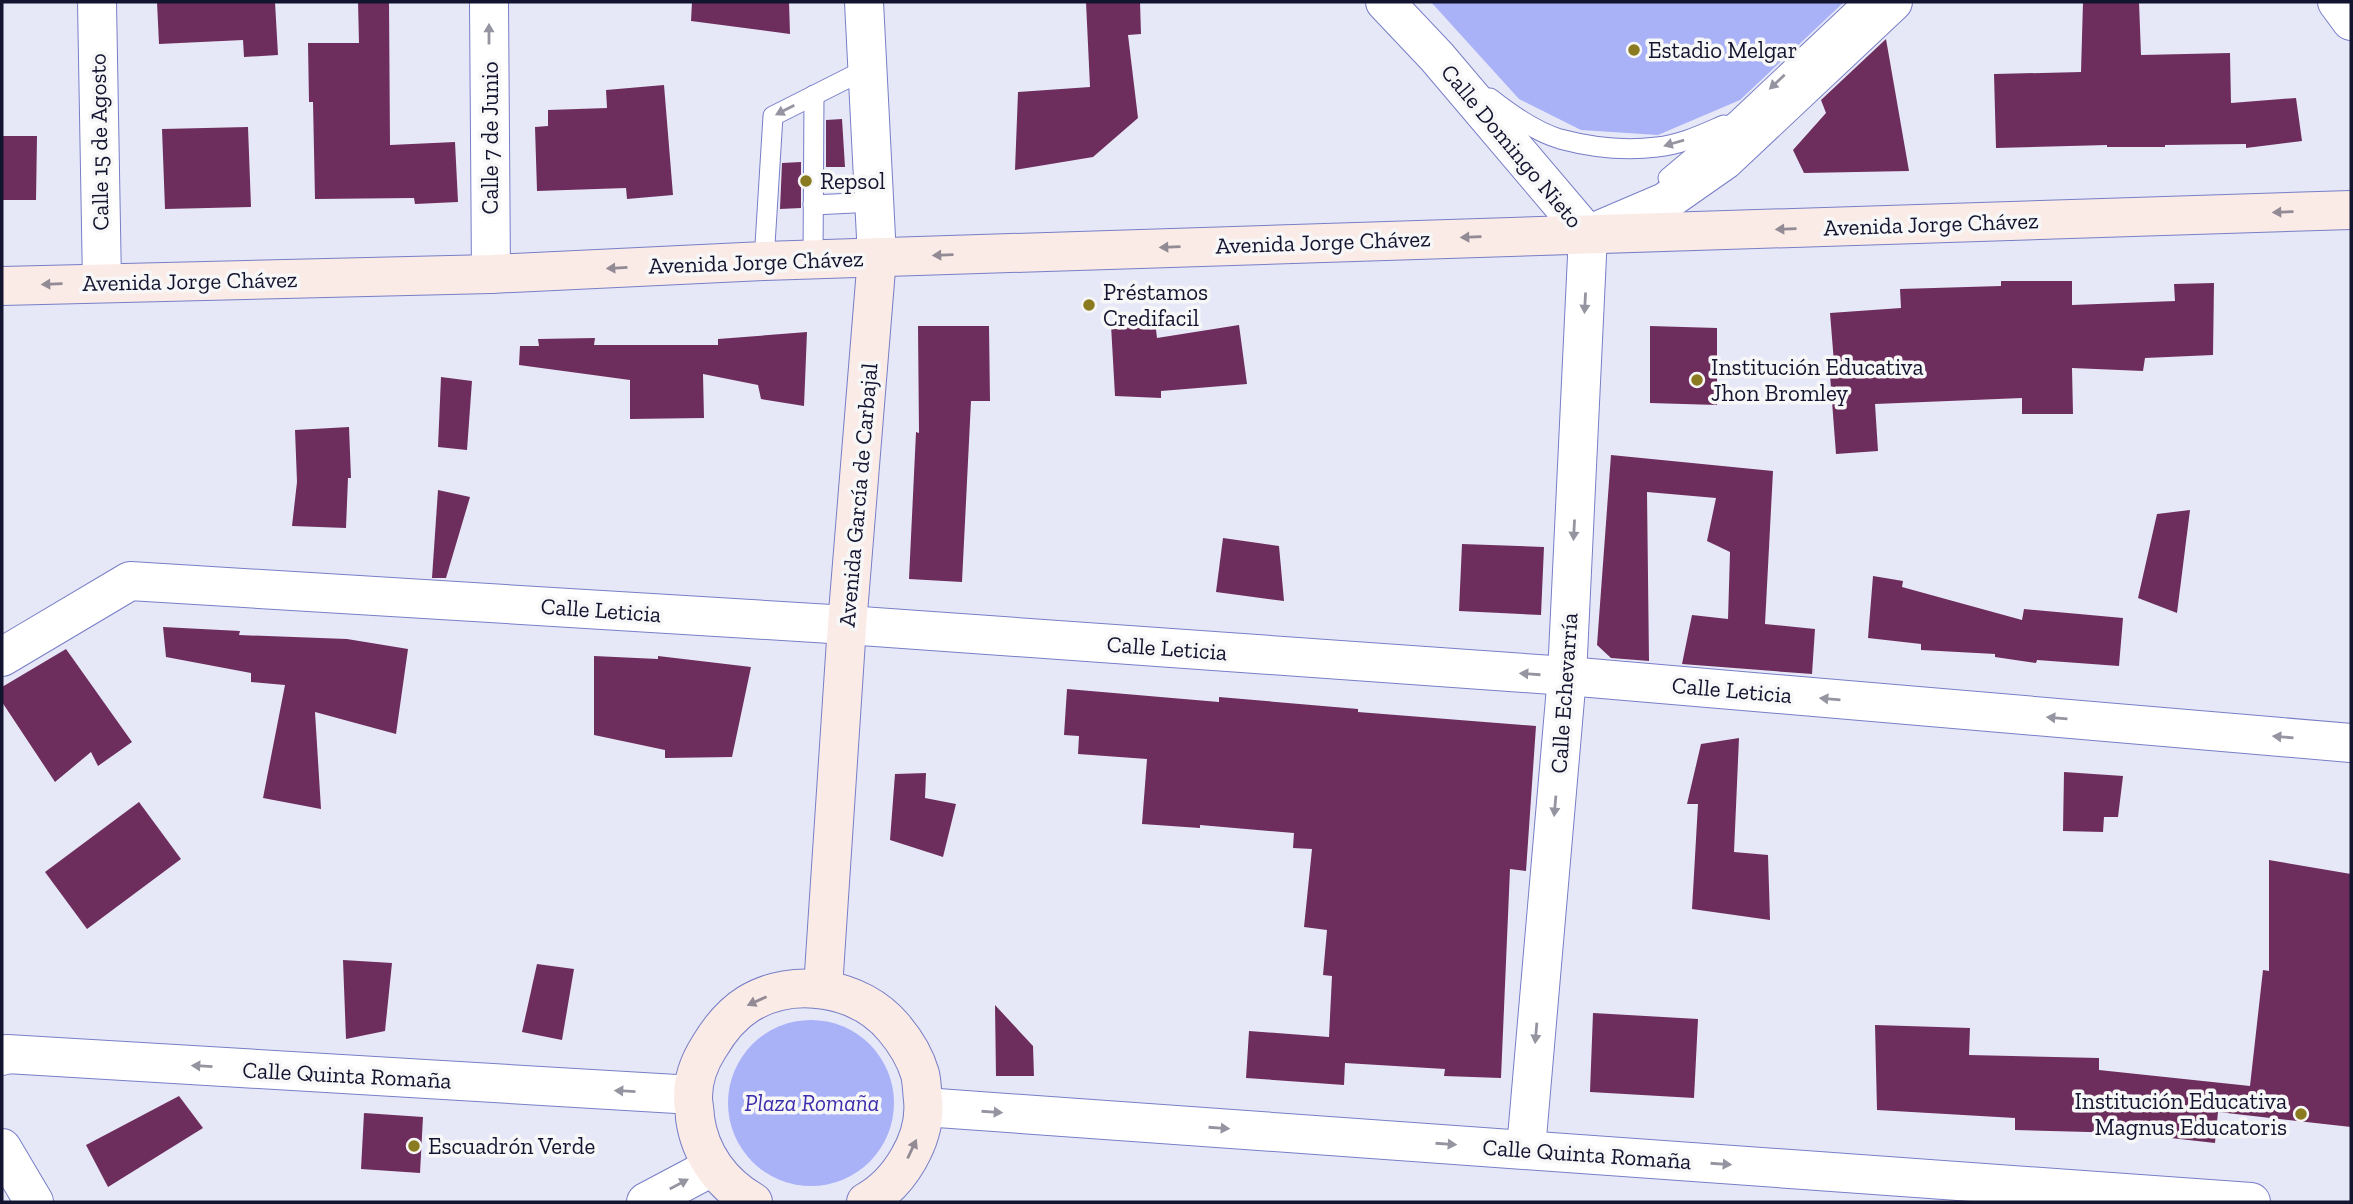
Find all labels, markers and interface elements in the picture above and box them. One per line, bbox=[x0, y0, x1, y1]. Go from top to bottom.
one-way arrow bbox=[483, 23, 495, 45]
place label: Estadio Melgar bbox=[1648, 36, 1797, 64]
marker: Estadio Melgar bbox=[1626, 42, 1642, 58]
street label: Calle 15 de Agosto bbox=[83, 53, 115, 231]
street label: Calle Domingo Nieto bbox=[1435, 58, 1589, 234]
street label: Calle 7 de Junio bbox=[476, 62, 504, 214]
one-way arrow bbox=[1769, 74, 1786, 90]
one-way arrow bbox=[776, 104, 795, 116]
one-way arrow bbox=[1663, 138, 1684, 148]
place label: Repsol bbox=[820, 167, 885, 195]
marker: Repsol bbox=[798, 173, 814, 189]
street label: Avenida Jorge Chávez bbox=[1823, 206, 2039, 242]
one-way arrow bbox=[2272, 207, 2294, 218]
street label: Avenida Jorge Chávez bbox=[1215, 224, 1431, 260]
one-way arrow bbox=[1775, 224, 1797, 235]
one-way arrow bbox=[1459, 231, 1481, 242]
one-way arrow bbox=[1159, 242, 1181, 253]
street label: Avenida Jorge Chávez bbox=[648, 244, 864, 280]
one-way arrow bbox=[931, 249, 953, 261]
one-way arrow bbox=[606, 263, 628, 274]
street label: Avenida Jorge Chávez bbox=[82, 265, 298, 297]
place label: Préstamos Credifacil bbox=[1103, 278, 1208, 332]
one-way arrow bbox=[40, 279, 62, 290]
one-way arrow bbox=[1579, 292, 1590, 314]
marker: Préstamos Credifacil bbox=[1081, 297, 1097, 313]
place label: Institución Educativa Jhon Bromley bbox=[1711, 353, 1924, 407]
street label: Avenida García de Carbajal bbox=[832, 362, 884, 628]
marker: Institución Educativa Jhon Bromley bbox=[1689, 372, 1705, 388]
one-way arrow bbox=[1568, 520, 1579, 542]
street label: Calle Leticia bbox=[540, 592, 662, 628]
street label: Calle Echevarría bbox=[1544, 612, 1584, 774]
street label: Calle Leticia bbox=[1106, 630, 1228, 666]
one-way arrow bbox=[1519, 668, 1541, 679]
street label: Calle Leticia bbox=[1671, 671, 1793, 709]
one-way arrow bbox=[1819, 693, 1841, 704]
one-way arrow bbox=[2045, 712, 2067, 723]
one-way arrow bbox=[2272, 731, 2294, 742]
one-way arrow bbox=[1549, 795, 1560, 817]
one-way arrow bbox=[746, 996, 767, 1007]
one-way arrow bbox=[1530, 1022, 1541, 1044]
street label: Calle Quinta Romaña bbox=[242, 1056, 452, 1094]
one-way arrow bbox=[191, 1060, 213, 1071]
one-way arrow bbox=[613, 1085, 635, 1096]
place label: Institución Educativa Magnus Educatoris bbox=[2074, 1087, 2287, 1141]
park label: Plaza Romaña bbox=[745, 1089, 879, 1117]
marker: Institución Educativa Magnus Educatoris bbox=[2293, 1106, 2309, 1122]
one-way arrow bbox=[981, 1107, 1003, 1118]
one-way arrow bbox=[1208, 1123, 1230, 1134]
place label: Escuadrón Verde bbox=[428, 1132, 595, 1160]
street label: Calle Quinta Romaña bbox=[1482, 1133, 1692, 1175]
marker: Escuadrón Verde bbox=[406, 1138, 422, 1154]
one-way arrow bbox=[906, 1139, 918, 1159]
one-way arrow bbox=[1435, 1139, 1457, 1150]
one-way arrow bbox=[1711, 1158, 1733, 1169]
one-way arrow bbox=[670, 1179, 690, 1191]

